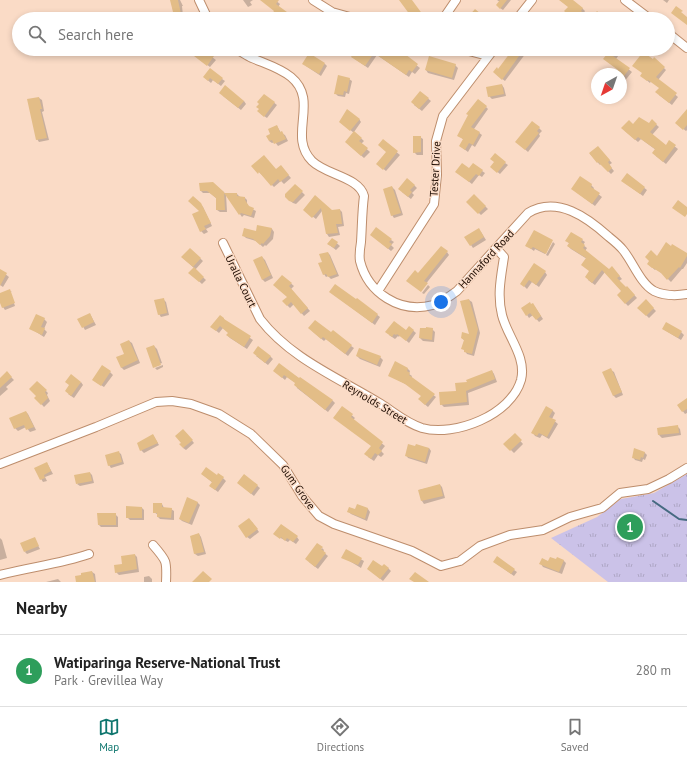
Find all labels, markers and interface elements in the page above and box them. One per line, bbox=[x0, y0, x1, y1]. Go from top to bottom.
search box bbox=[12, 12, 675, 56]
icon: search bbox=[26, 23, 48, 45]
text: Search here bbox=[58, 25, 134, 44]
north arrow bbox=[591, 68, 627, 104]
street label: Tester Drive bbox=[427, 141, 443, 197]
street label: Hannaford Road bbox=[455, 227, 517, 291]
street label: Uralla Court bbox=[222, 252, 260, 310]
your location bbox=[431, 292, 451, 312]
street label: Reynolds Street bbox=[340, 377, 410, 427]
street label: Gum Grove bbox=[277, 462, 319, 512]
pin: 1 bbox=[617, 512, 643, 542]
text: Nearby bbox=[16, 597, 67, 619]
text: Watiparinga Reserve-National Trust bbox=[54, 653, 280, 672]
text: 1 bbox=[25, 662, 33, 679]
text: 280 m bbox=[636, 662, 671, 679]
text: Park · Grevillea Way bbox=[54, 672, 163, 689]
tab: Map bbox=[98, 716, 120, 754]
tab: Directions bbox=[317, 716, 364, 754]
tab: Saved bbox=[561, 716, 589, 754]

